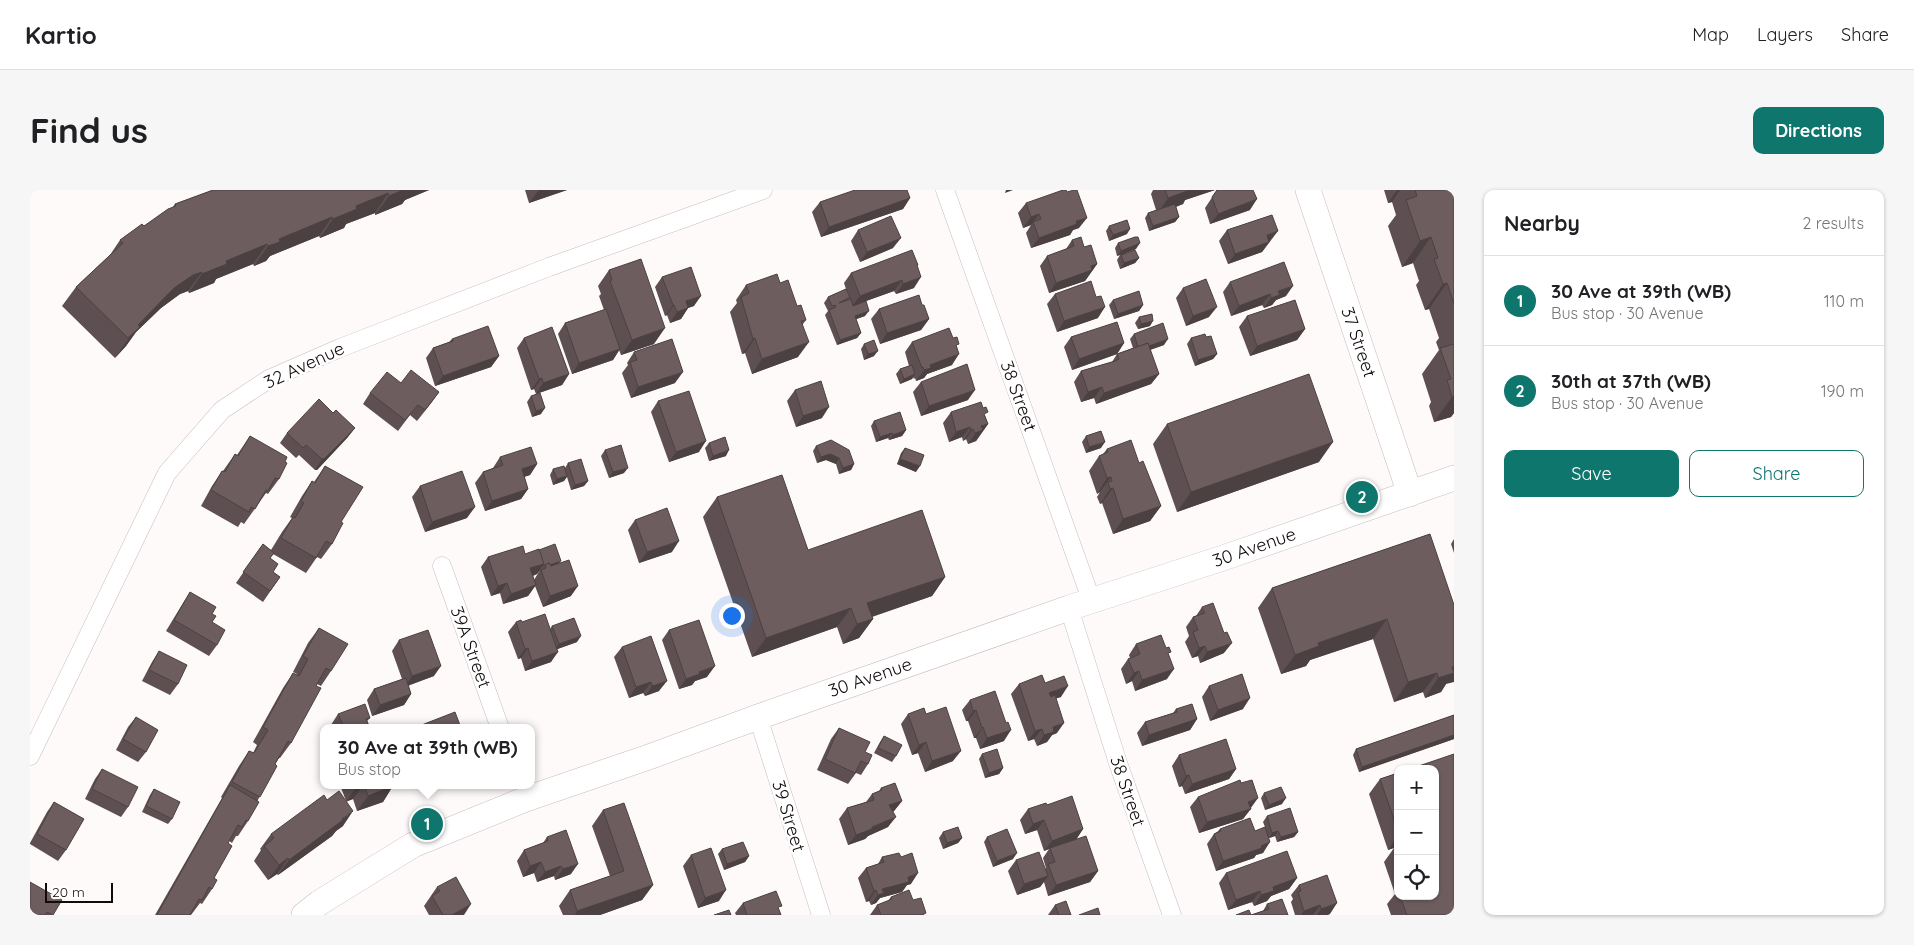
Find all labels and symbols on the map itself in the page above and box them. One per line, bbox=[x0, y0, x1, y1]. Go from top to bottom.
street label: 37 Street bbox=[1336, 304, 1382, 380]
street label: 32 Avenue bbox=[260, 336, 348, 394]
street label: 38 Street bbox=[996, 358, 1042, 434]
pin: 2 bbox=[1346, 478, 1378, 516]
street label: 30 Avenue bbox=[1209, 522, 1299, 572]
street label: 39A Street bbox=[446, 603, 496, 691]
your location bbox=[719, 603, 745, 629]
street label: 30 Avenue bbox=[825, 652, 915, 702]
street label: 38 Street bbox=[1105, 753, 1151, 829]
street label: 39 Street bbox=[767, 777, 811, 855]
pin: 1 bbox=[411, 805, 443, 843]
scale bar bbox=[45, 880, 112, 903]

